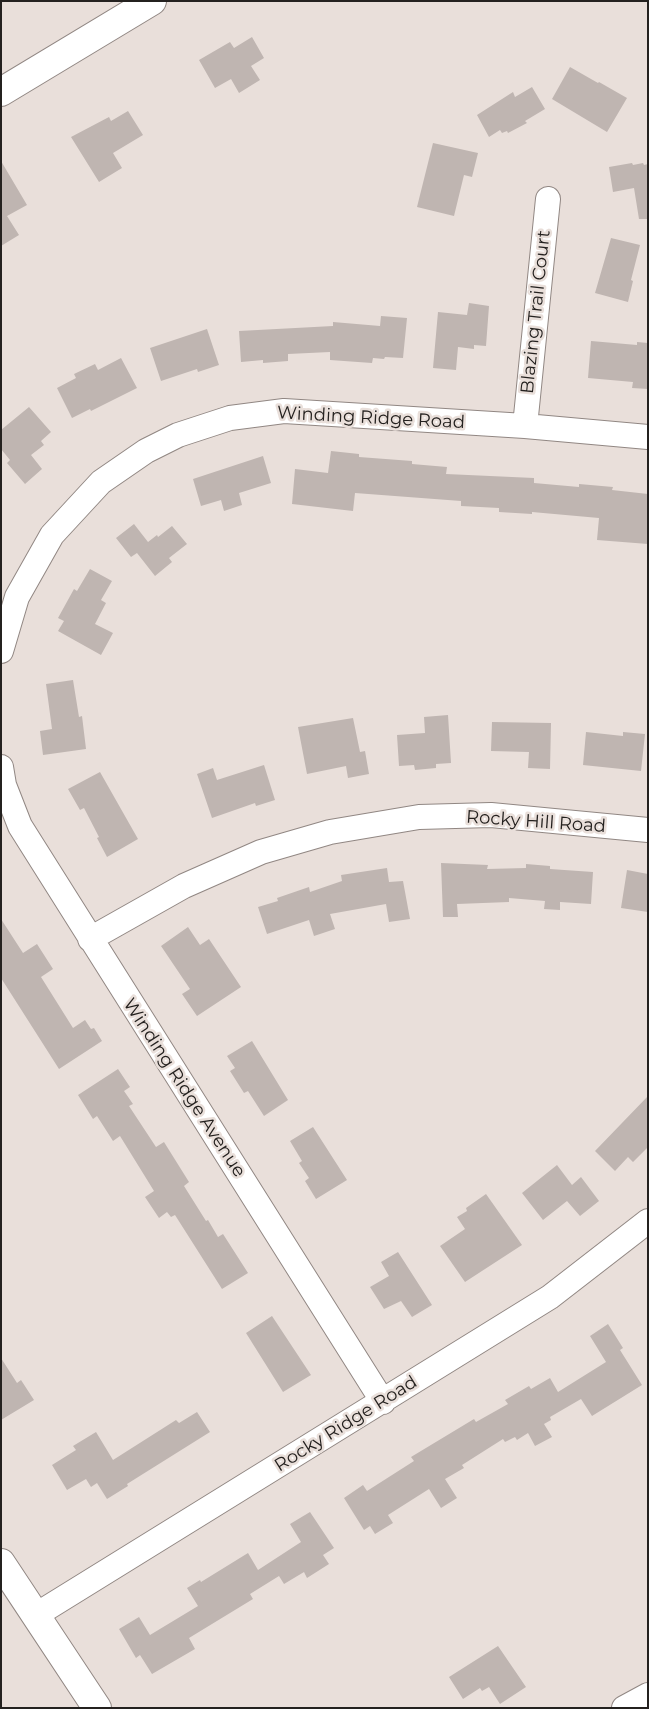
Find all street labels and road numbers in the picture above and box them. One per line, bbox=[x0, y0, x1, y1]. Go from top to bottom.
street label: Blazing Trail Court bbox=[517, 229, 555, 395]
street label: Winding Ridge Road bbox=[277, 402, 465, 434]
street label: Rocky Hill Road bbox=[465, 806, 607, 838]
street label: Winding Ridge Avenue bbox=[118, 995, 250, 1181]
street label: Rocky Ridge Road bbox=[271, 1371, 421, 1477]

